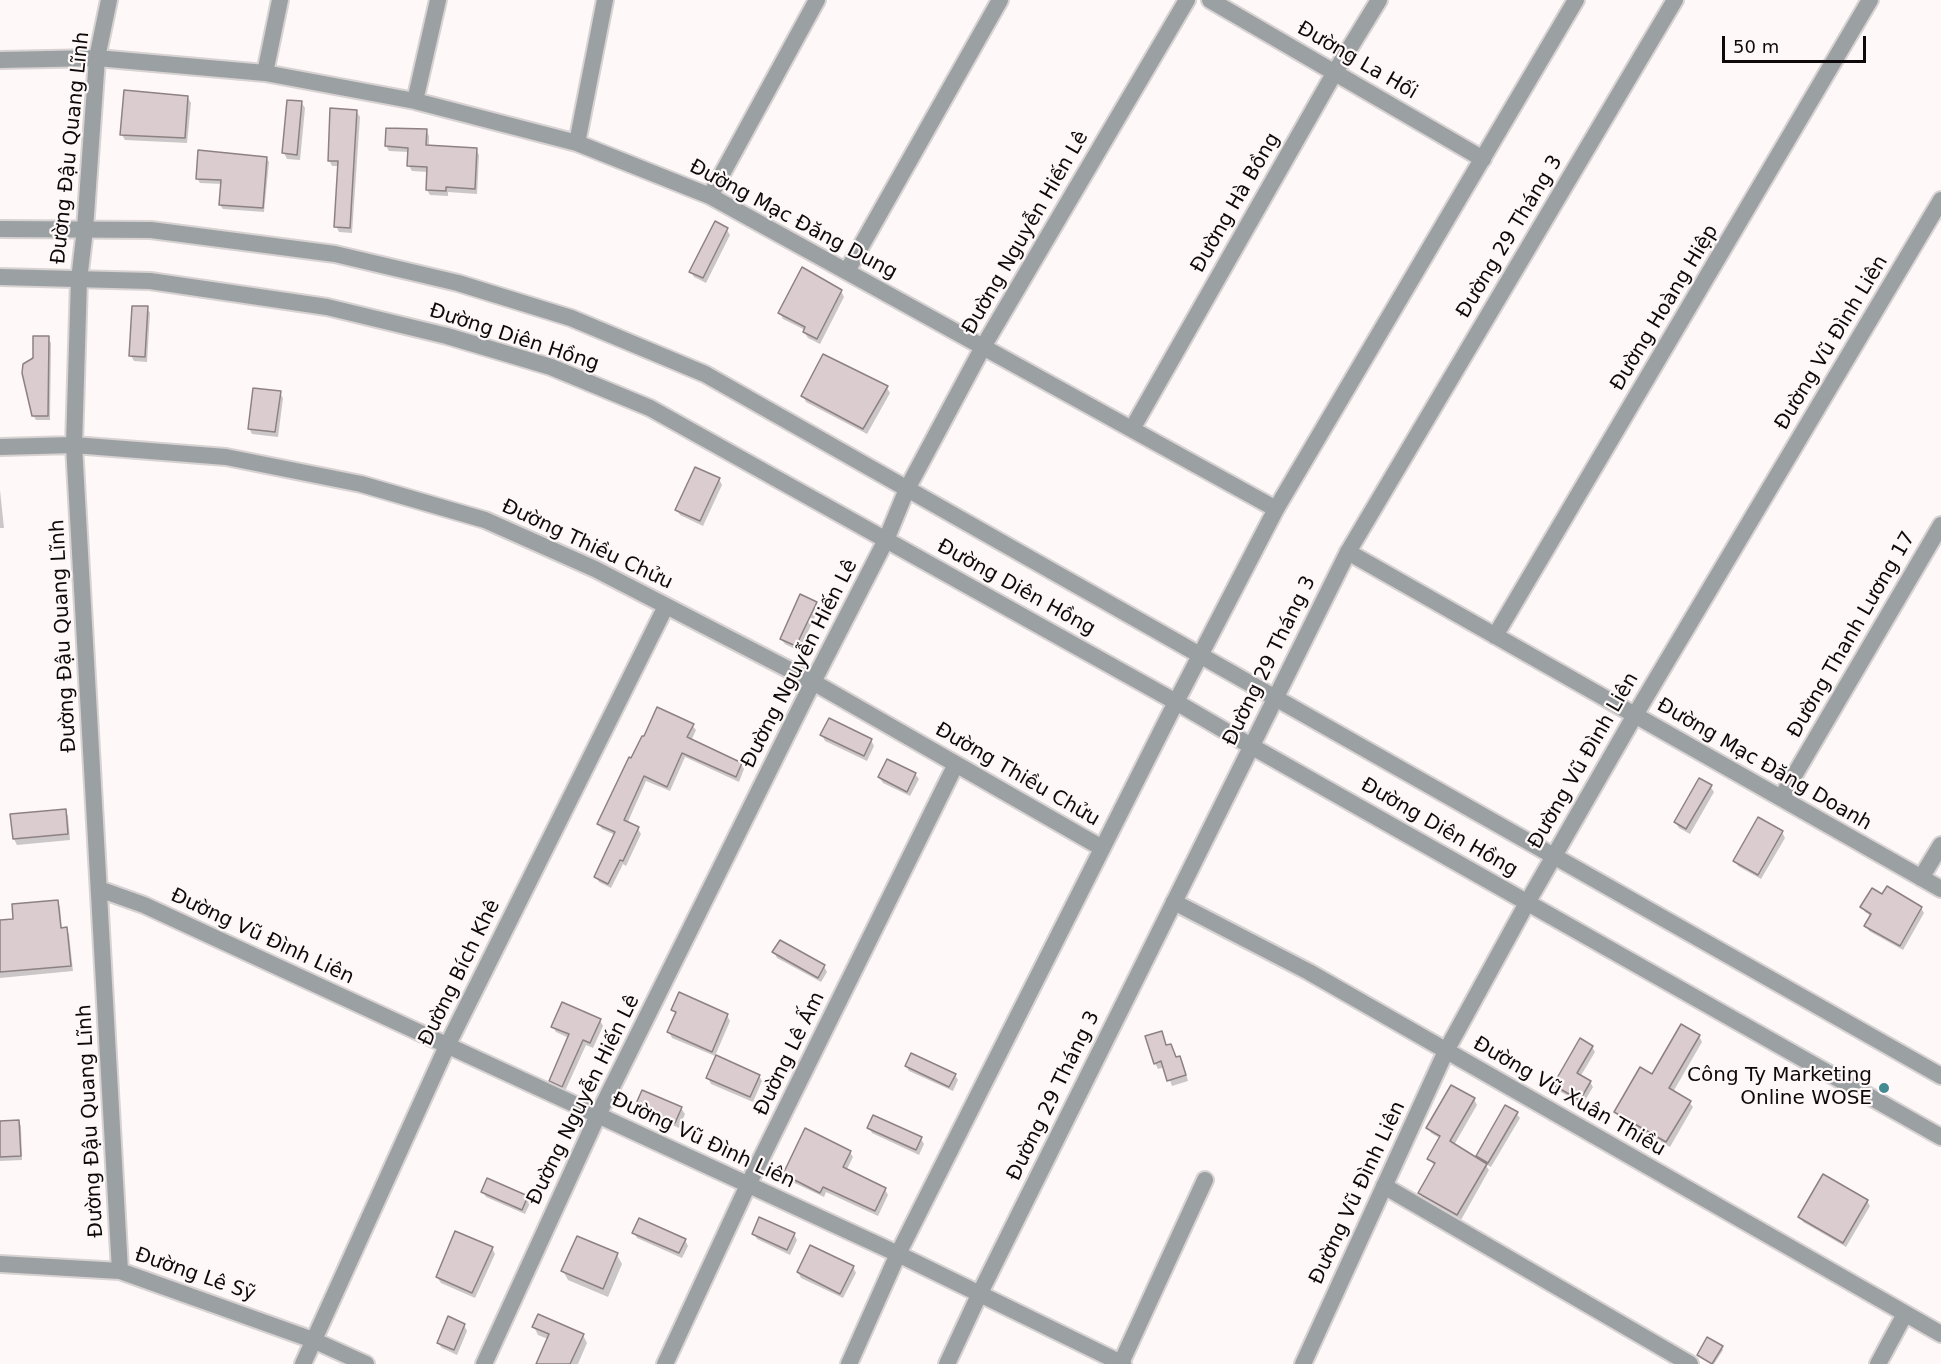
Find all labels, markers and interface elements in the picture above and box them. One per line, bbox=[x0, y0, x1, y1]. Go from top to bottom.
street label: Đường La Hối bbox=[1293, 17, 1421, 105]
scale bar bbox=[1725, 24, 1869, 62]
street label: Đường Đậu Quang Lĩnh bbox=[47, 31, 95, 265]
text: 50 m bbox=[1733, 36, 1779, 57]
street label: Đường Nguyễn Hiến Lê bbox=[958, 127, 1094, 339]
street label: Đường Hà Bồng bbox=[1186, 129, 1286, 277]
street label: Đường 29 Tháng 3 bbox=[1452, 151, 1568, 323]
street label: Đường Mạc Đăng Dung bbox=[685, 155, 901, 285]
street label: Đường Hoàng Hiệp bbox=[1606, 221, 1724, 395]
street label: Đường Vũ Đình Liên bbox=[1770, 251, 1894, 435]
street label: Đường Diên Hồng bbox=[426, 299, 602, 377]
street label: Đường Thiều Chửu bbox=[498, 495, 676, 595]
street label: Đường Đậu Quang Lĩnh bbox=[46, 519, 82, 753]
street label: Đường Thanh Lương 17 bbox=[1783, 528, 1921, 742]
street label: Đường Diên Hồng bbox=[933, 535, 1099, 641]
street label: Đường Nguyễn Hiến Lê bbox=[737, 556, 863, 772]
street label: Đường 29 Tháng 3 bbox=[1219, 572, 1321, 750]
street label: Đường Vũ Đình Liên bbox=[1524, 669, 1644, 853]
street label: Đường Mạc Đăng Doanh bbox=[1652, 694, 1876, 836]
street label: Đường Thiều Chửu bbox=[930, 718, 1104, 832]
street label: Đường Diên Hồng bbox=[1356, 773, 1522, 883]
street label: Đường Vũ Đình Liên bbox=[167, 884, 357, 990]
street label: Đường Bích Khê bbox=[414, 896, 506, 1050]
street label: Đường Lê Ấm bbox=[750, 988, 830, 1120]
street label: Đường Nguyễn Hiến Lê bbox=[523, 991, 645, 1209]
street label: Đường Đậu Quang Lĩnh bbox=[73, 1004, 109, 1238]
street label: Đường 29 Tháng 3 bbox=[1003, 1007, 1105, 1185]
street label: Đường Vũ Xuân Thiều bbox=[1469, 1032, 1669, 1162]
place label: Công Ty Marketing Online WOSE bbox=[1687, 1064, 1872, 1111]
marker: Công Ty Marketing Online WOSE bbox=[1877, 1081, 1891, 1095]
street label: Đường Vũ Đình Liên bbox=[608, 1088, 798, 1194]
street label: Đường Vũ Đình Liên bbox=[1305, 1098, 1411, 1288]
street label: Đường Lê Sỹ bbox=[131, 1243, 259, 1307]

